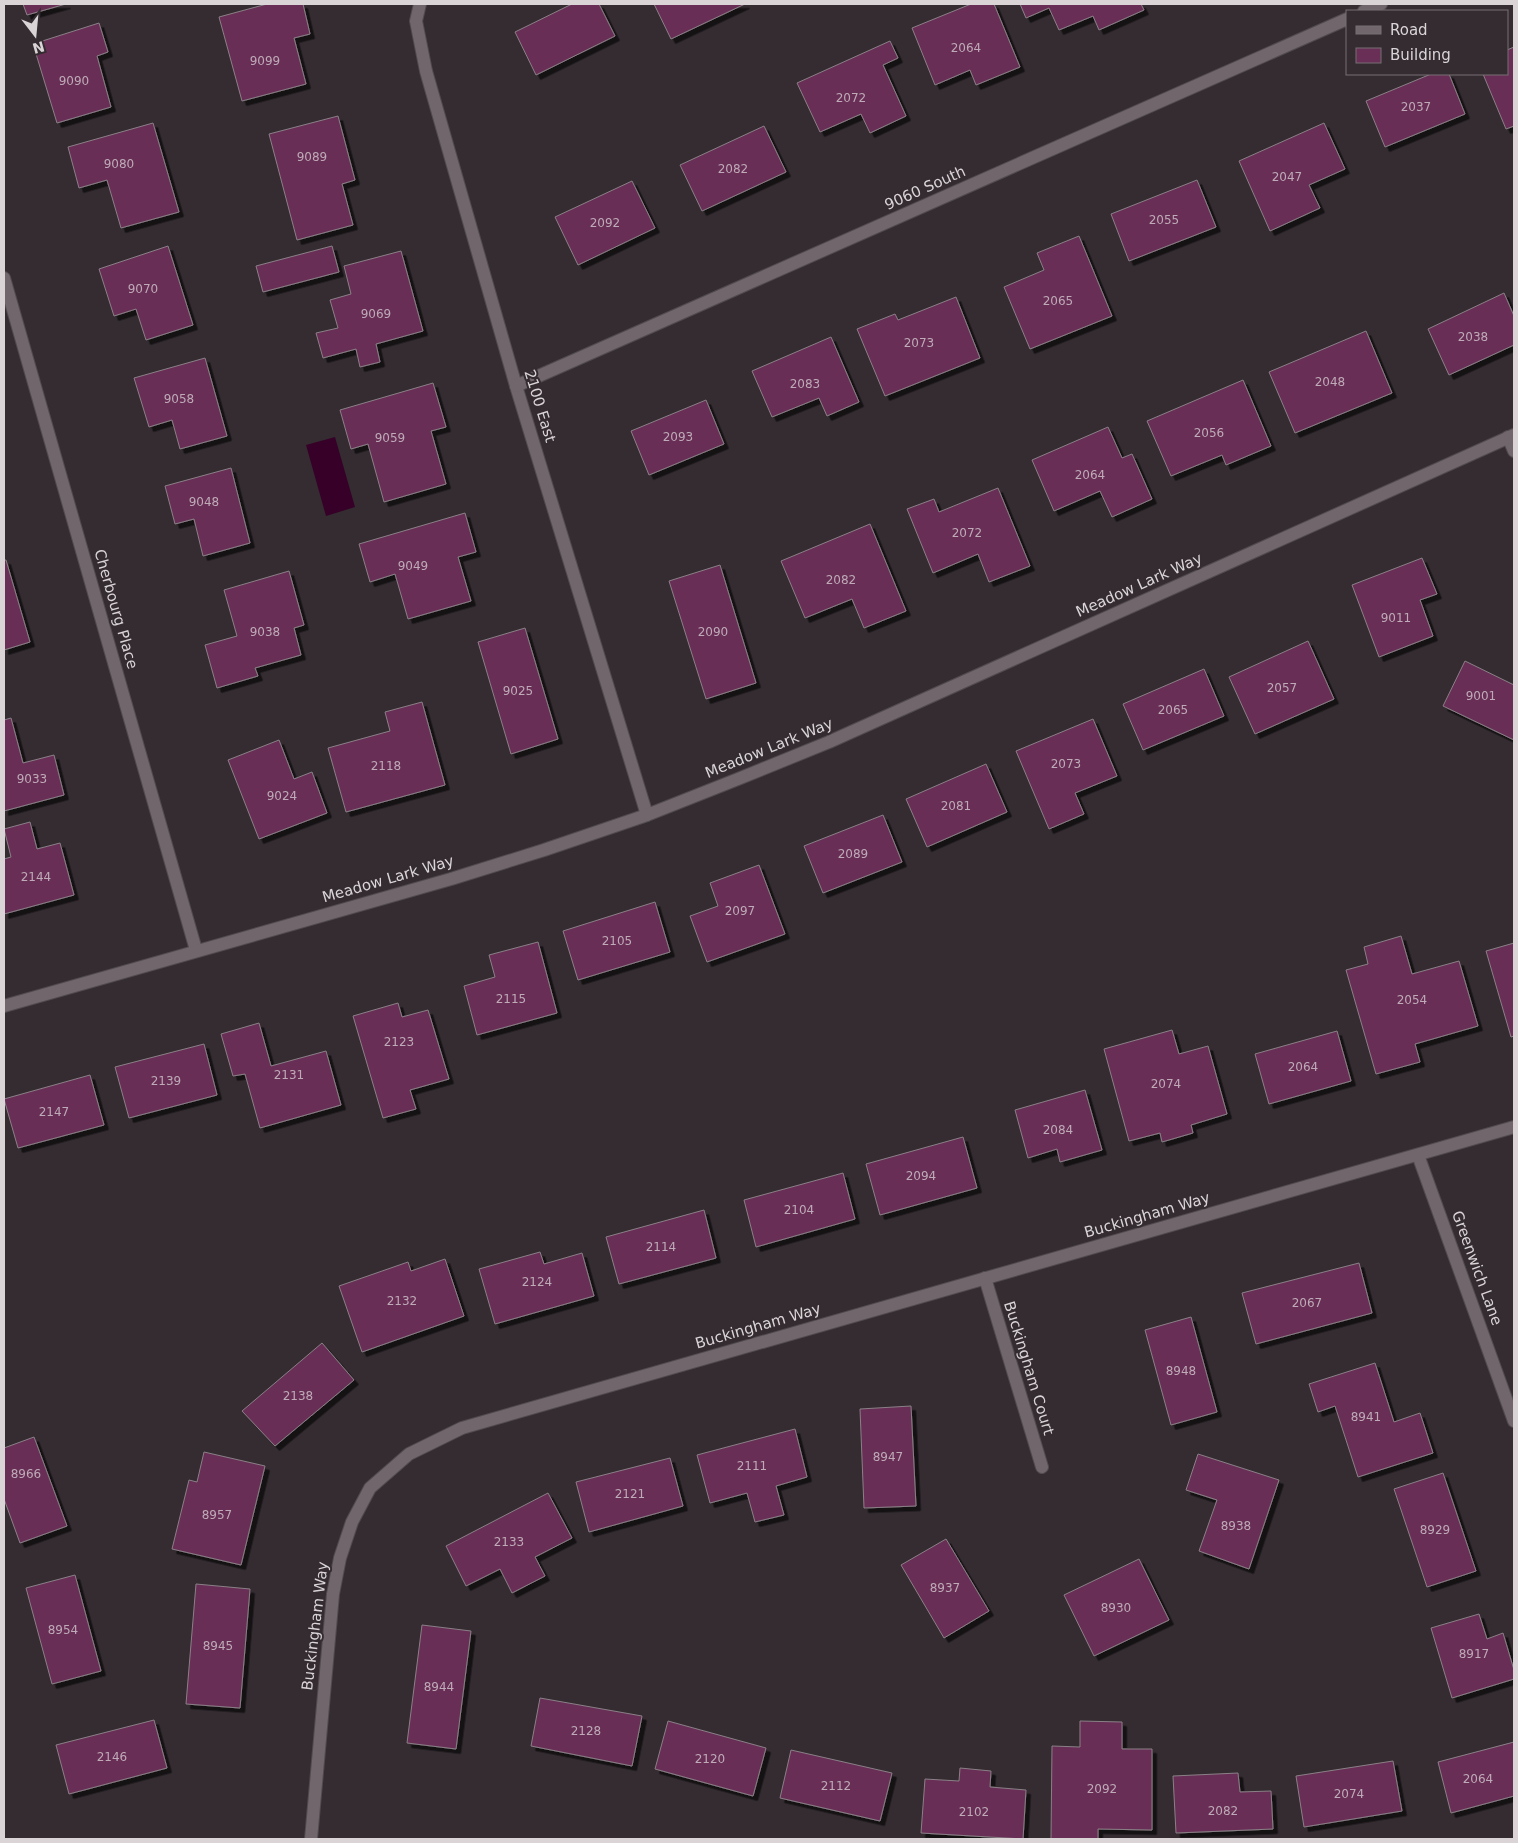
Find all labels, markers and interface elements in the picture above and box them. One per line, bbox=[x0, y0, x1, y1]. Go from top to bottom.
north arrow bbox=[10, 10, 60, 60]
legend bbox=[1346, 10, 1508, 75]
text: Road bbox=[1390, 21, 1428, 39]
text: N bbox=[31, 38, 46, 57]
house number: 2064 bbox=[951, 41, 981, 55]
text: Building bbox=[1390, 46, 1451, 64]
house number: 9099 bbox=[250, 54, 280, 68]
house number: 9090 bbox=[59, 74, 89, 88]
house number: 2072 bbox=[836, 91, 866, 105]
house number: 2037 bbox=[1401, 100, 1431, 114]
house number: 9089 bbox=[297, 150, 327, 164]
house number: 9080 bbox=[104, 157, 134, 171]
house number: 2082 bbox=[718, 162, 748, 176]
street label: 9060 South bbox=[882, 162, 968, 214]
house number: 2047 bbox=[1272, 170, 1302, 184]
house number: 2055 bbox=[1149, 213, 1179, 227]
house number: 2092 bbox=[590, 216, 620, 230]
house number: 9070 bbox=[128, 282, 158, 296]
house number: 2065 bbox=[1043, 294, 1073, 308]
house number: 9069 bbox=[361, 307, 391, 321]
house number: 2038 bbox=[1458, 330, 1488, 344]
house number: 2073 bbox=[904, 336, 934, 350]
street label: 2100 East bbox=[520, 367, 560, 445]
house number: 2048 bbox=[1315, 375, 1345, 389]
house number: 2083 bbox=[790, 377, 820, 391]
house number: 9058 bbox=[164, 392, 194, 406]
house number: 2056 bbox=[1194, 426, 1224, 440]
house number: 2093 bbox=[663, 430, 693, 444]
house number: 9059 bbox=[375, 431, 405, 445]
house number: 2064 bbox=[1075, 468, 1105, 482]
house number: 9048 bbox=[189, 495, 219, 509]
house number: 2072 bbox=[952, 526, 982, 540]
street label: Cherbourg Place bbox=[90, 547, 142, 671]
street label: Meadow Lark Way bbox=[1073, 549, 1205, 621]
house number: 9049 bbox=[398, 559, 428, 573]
house number: 2082 bbox=[826, 573, 856, 587]
house number: 9011 bbox=[1381, 611, 1411, 625]
house number: 9038 bbox=[250, 625, 280, 639]
house number: 2090 bbox=[698, 625, 728, 639]
house number: 2057 bbox=[1267, 681, 1297, 695]
house number: 9025 bbox=[503, 684, 533, 698]
house number: 9001 bbox=[1466, 689, 1496, 703]
house number: 2065 bbox=[1158, 703, 1188, 717]
street label: Meadow Lark Way bbox=[702, 714, 836, 782]
house number: 2073 bbox=[1051, 757, 1081, 771]
house number: 2118 bbox=[371, 759, 401, 773]
house number: 9033 bbox=[17, 772, 47, 786]
house number: 9024 bbox=[267, 789, 297, 803]
house number: 2081 bbox=[941, 799, 971, 813]
house number: 2089 bbox=[838, 847, 868, 861]
street label: Meadow Lark Way bbox=[320, 852, 456, 906]
house number: 2144 bbox=[21, 870, 51, 884]
house number: 2097 bbox=[725, 904, 755, 918]
house number: 2105 bbox=[602, 934, 632, 948]
house number: 2115 bbox=[496, 992, 526, 1006]
house number: 2054 bbox=[1397, 993, 1427, 1007]
house number: 2123 bbox=[384, 1035, 414, 1049]
house number: 2064 bbox=[1288, 1060, 1318, 1074]
house number: 2131 bbox=[274, 1068, 304, 1082]
house number: 2139 bbox=[151, 1074, 181, 1088]
house number: 2074 bbox=[1151, 1077, 1181, 1091]
house number: 2147 bbox=[39, 1105, 69, 1119]
house number: 2084 bbox=[1043, 1123, 1073, 1137]
house number: 2094 bbox=[906, 1169, 936, 1183]
street label: Buckingham Way bbox=[1082, 1188, 1212, 1242]
house number: 2104 bbox=[784, 1203, 814, 1217]
street label: Greenwich Lane bbox=[1448, 1208, 1506, 1328]
house number: 2114 bbox=[646, 1240, 676, 1254]
house number: 2124 bbox=[522, 1275, 552, 1289]
house number: 2132 bbox=[387, 1294, 417, 1308]
house number: 2067 bbox=[1292, 1296, 1322, 1310]
street label: Buckingham Way bbox=[693, 1299, 823, 1353]
street label: Buckingham Court bbox=[1000, 1299, 1058, 1437]
house number: 8948 bbox=[1166, 1364, 1196, 1378]
house number: 2138 bbox=[283, 1389, 313, 1403]
house number: 8941 bbox=[1351, 1410, 1381, 1424]
house number: 8947 bbox=[873, 1450, 903, 1464]
house number: 2111 bbox=[737, 1459, 767, 1473]
house number: 8966 bbox=[11, 1467, 41, 1481]
house number: 2121 bbox=[615, 1487, 645, 1501]
house number: 8957 bbox=[202, 1508, 232, 1522]
house number: 8938 bbox=[1221, 1519, 1251, 1533]
house number: 8929 bbox=[1420, 1523, 1450, 1537]
house number: 2133 bbox=[494, 1535, 524, 1549]
street label: Buckingham Way bbox=[298, 1560, 332, 1692]
house number: 8937 bbox=[930, 1581, 960, 1595]
house number: 8930 bbox=[1101, 1601, 1131, 1615]
house number: 8954 bbox=[48, 1623, 78, 1637]
house number: 8945 bbox=[203, 1639, 233, 1653]
house number: 8917 bbox=[1459, 1647, 1489, 1661]
house number: 8944 bbox=[424, 1680, 454, 1694]
house number: 2128 bbox=[571, 1724, 601, 1738]
house number: 2146 bbox=[97, 1750, 127, 1764]
house number: 2120 bbox=[695, 1752, 725, 1766]
house number: 2064 bbox=[1463, 1772, 1493, 1786]
house number: 2112 bbox=[821, 1779, 851, 1793]
house number: 2092 bbox=[1087, 1782, 1117, 1796]
house number: 2074 bbox=[1334, 1787, 1364, 1801]
house number: 2082 bbox=[1208, 1804, 1238, 1818]
house number: 2102 bbox=[959, 1805, 989, 1819]

